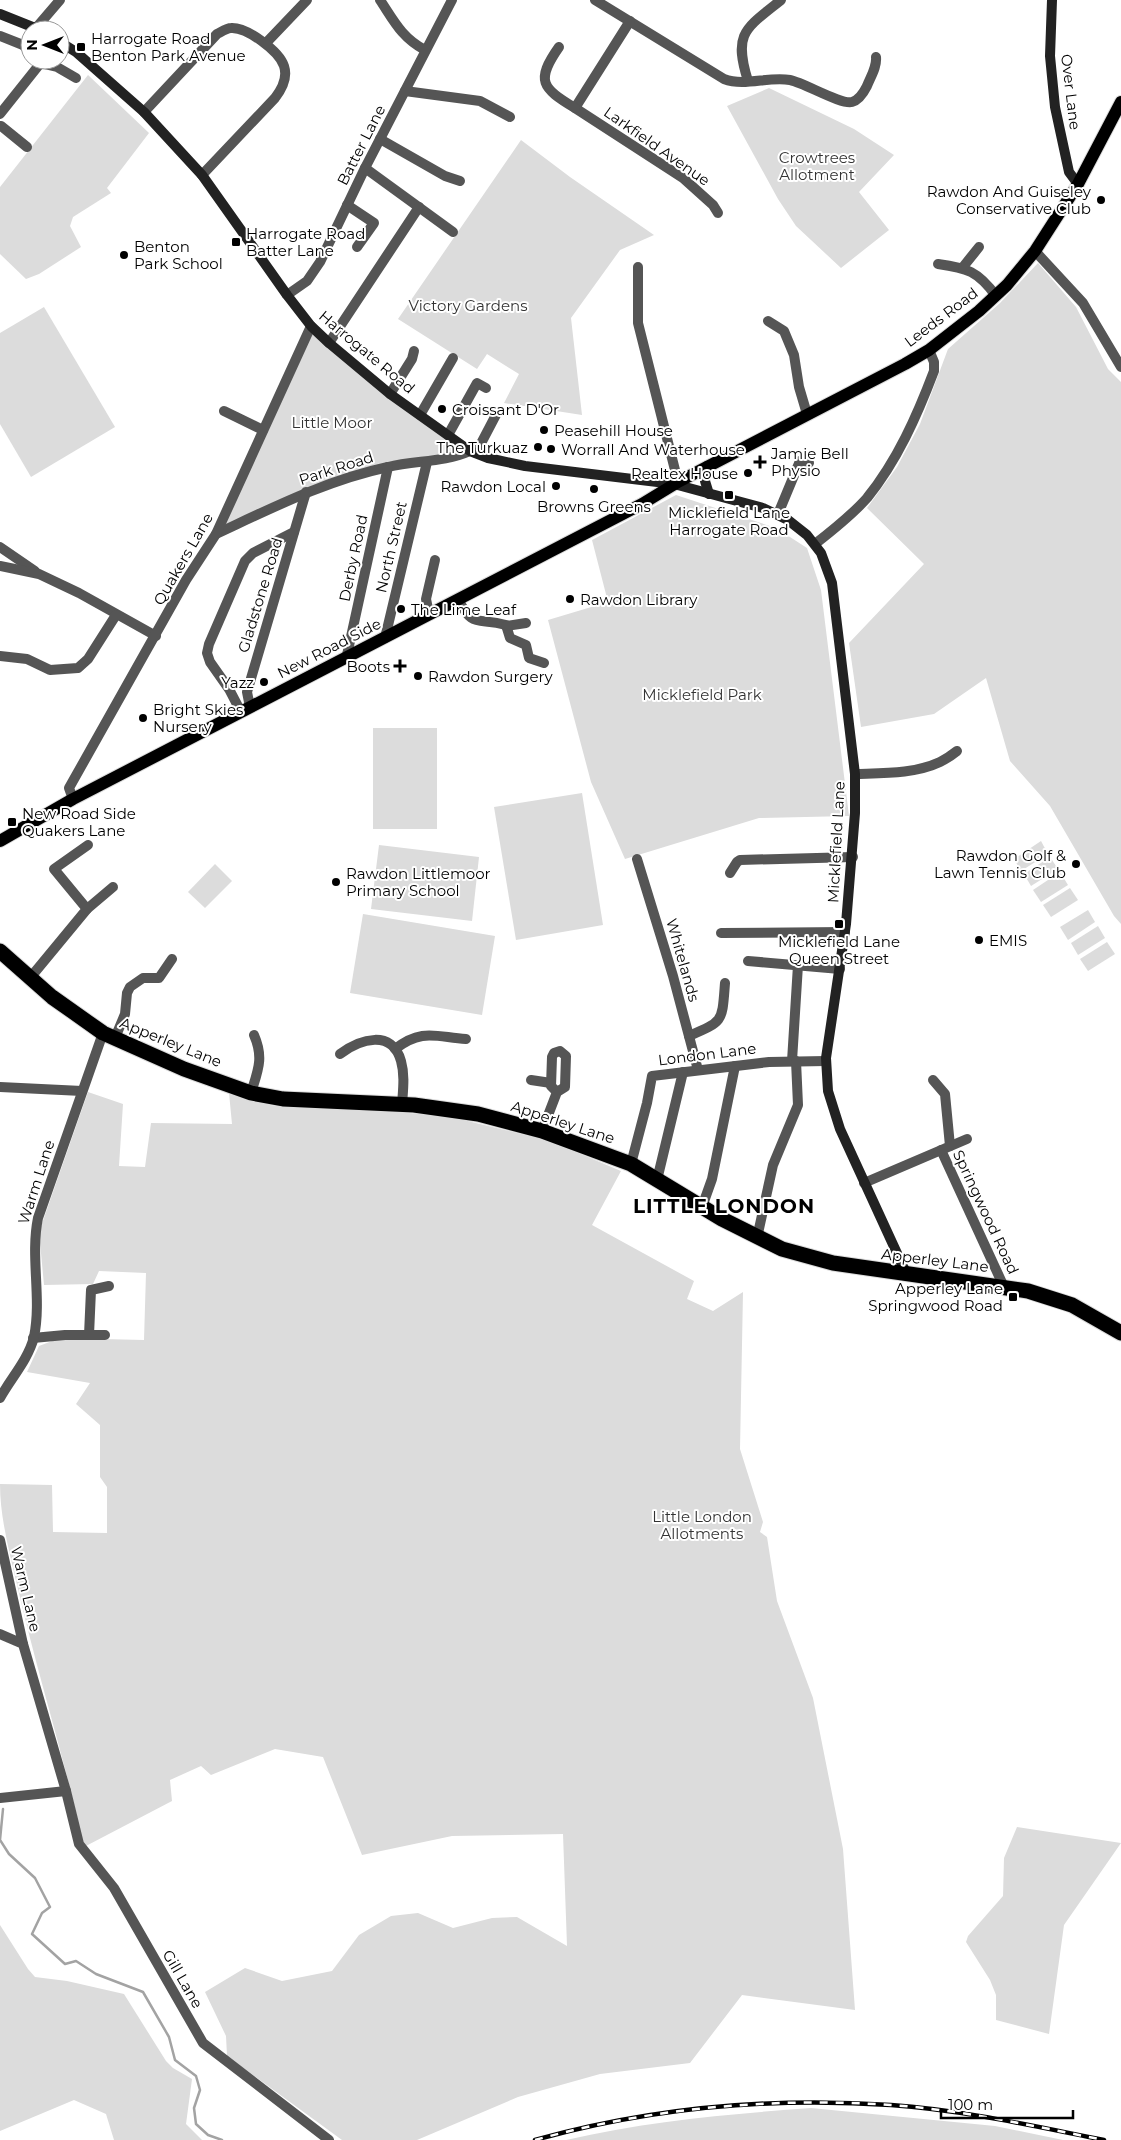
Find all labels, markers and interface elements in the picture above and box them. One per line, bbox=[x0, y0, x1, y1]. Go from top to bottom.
north arrow bbox=[20, 20, 70, 70]
place label: Harrogate Road Benton Park Avenue bbox=[91, 29, 246, 65]
text: N bbox=[23, 39, 41, 51]
marker: Harrogate Road Benton Park Avenue bbox=[75, 41, 87, 53]
street label: Over Lane bbox=[1057, 53, 1085, 131]
street label: Batter Lane bbox=[333, 102, 389, 188]
street label: Larkfield Avenue bbox=[600, 102, 714, 190]
park label: Crowtrees Allotment bbox=[779, 148, 855, 184]
place label: Rawdon And Guiseley Conservative Club bbox=[927, 182, 1092, 218]
marker: Rawdon And Guiseley Conservative Club bbox=[1095, 194, 1107, 206]
place label: Harrogate Road Batter Lane bbox=[246, 224, 365, 260]
marker: Harrogate Road Batter Lane bbox=[230, 236, 242, 248]
place label: Benton Park School bbox=[134, 237, 223, 273]
marker: Benton Park School bbox=[118, 249, 130, 261]
street label: Leeds Road bbox=[900, 283, 982, 351]
park label: Victory Gardens bbox=[409, 296, 527, 315]
street label: Harrogate Road bbox=[315, 306, 419, 398]
place label: Croissant D'Or bbox=[452, 400, 559, 419]
marker: Croissant D'Or bbox=[436, 403, 448, 415]
park label: Little Moor bbox=[292, 413, 372, 432]
place label: Peasehill House bbox=[554, 421, 673, 440]
marker: Peasehill House bbox=[538, 424, 550, 436]
place label: The Turkuaz bbox=[436, 438, 528, 457]
place label: Worrall And Waterhouse bbox=[561, 440, 745, 459]
marker: The Turkuaz bbox=[532, 441, 544, 453]
marker: Worrall And Waterhouse bbox=[545, 443, 557, 455]
place label: Jamie Bell Physio bbox=[770, 444, 849, 480]
street label: Park Road bbox=[296, 447, 376, 489]
marker: Jamie Bell Physio bbox=[753, 455, 767, 469]
place label: Realtex House bbox=[631, 464, 738, 483]
marker: Realtex House bbox=[742, 467, 754, 479]
place label: Rawdon Local bbox=[440, 477, 546, 496]
marker: Rawdon Local bbox=[550, 480, 562, 492]
marker: Browns Greens bbox=[588, 483, 600, 495]
marker: Micklefield Lane Harrogate Road bbox=[723, 489, 735, 501]
place label: Browns Greens bbox=[537, 497, 651, 516]
street label: North Street bbox=[371, 499, 411, 595]
place label: Micklefield Lane Harrogate Road bbox=[668, 503, 790, 539]
street label: Quakers Lane bbox=[149, 509, 217, 609]
street label: Derby Road bbox=[334, 513, 372, 603]
street label: Gladstone Road bbox=[233, 535, 287, 655]
place label: Rawdon Library bbox=[580, 590, 698, 609]
marker: Rawdon Library bbox=[564, 593, 576, 605]
place label: The Lime Leaf bbox=[411, 600, 517, 619]
marker: The Lime Leaf bbox=[395, 603, 407, 615]
street label: New Road Side bbox=[274, 614, 384, 682]
place label: Boots bbox=[346, 657, 390, 676]
marker: Boots bbox=[394, 660, 406, 672]
place label: Rawdon Surgery bbox=[428, 667, 553, 686]
marker: Rawdon Surgery bbox=[412, 670, 424, 682]
place label: Yazz bbox=[221, 673, 254, 692]
marker: Yazz bbox=[258, 676, 270, 688]
park label: Micklefield Park bbox=[642, 685, 762, 704]
place label: Bright Skies Nursery bbox=[153, 700, 243, 736]
marker: Bright Skies Nursery bbox=[137, 712, 149, 724]
street label: Micklefield Lane bbox=[823, 781, 849, 903]
place label: New Road Side Quakers Lane bbox=[22, 804, 136, 840]
marker: New Road Side Quakers Lane bbox=[6, 816, 18, 828]
place label: Rawdon Golf & Lawn Tennis Club bbox=[934, 846, 1066, 882]
marker: Rawdon Golf & Lawn Tennis Club bbox=[1070, 858, 1082, 870]
place label: Rawdon Littlemoor Primary School bbox=[346, 864, 491, 900]
marker: Rawdon Littlemoor Primary School bbox=[330, 876, 342, 888]
street label: Whitelands bbox=[662, 916, 704, 1004]
marker: Micklefield Lane Queen Street bbox=[833, 918, 845, 930]
place label: EMIS bbox=[989, 931, 1027, 950]
place label: Micklefield Lane Queen Street bbox=[778, 932, 900, 968]
marker: EMIS bbox=[973, 934, 985, 946]
street label: Apperley Lane bbox=[117, 1013, 225, 1071]
street label: London Lane bbox=[657, 1039, 757, 1069]
street label: Apperley Lane bbox=[509, 1096, 617, 1148]
street label: Warm Lane bbox=[13, 1138, 59, 1226]
street label: Springwood Road bbox=[949, 1147, 1023, 1277]
district label: LITTLE LONDON bbox=[633, 1194, 815, 1218]
street label: Apperley Lane bbox=[880, 1244, 990, 1276]
place label: Apperley Lane Springwood Road bbox=[868, 1279, 1003, 1315]
marker: Apperley Lane Springwood Road bbox=[1007, 1291, 1019, 1303]
park label: Little London Allotments bbox=[652, 1507, 752, 1543]
street label: Warm Lane bbox=[7, 1544, 45, 1634]
street label: Gill Lane bbox=[159, 1946, 207, 2012]
scale bar bbox=[941, 2088, 1074, 2120]
text: 100 m bbox=[948, 2095, 993, 2114]

